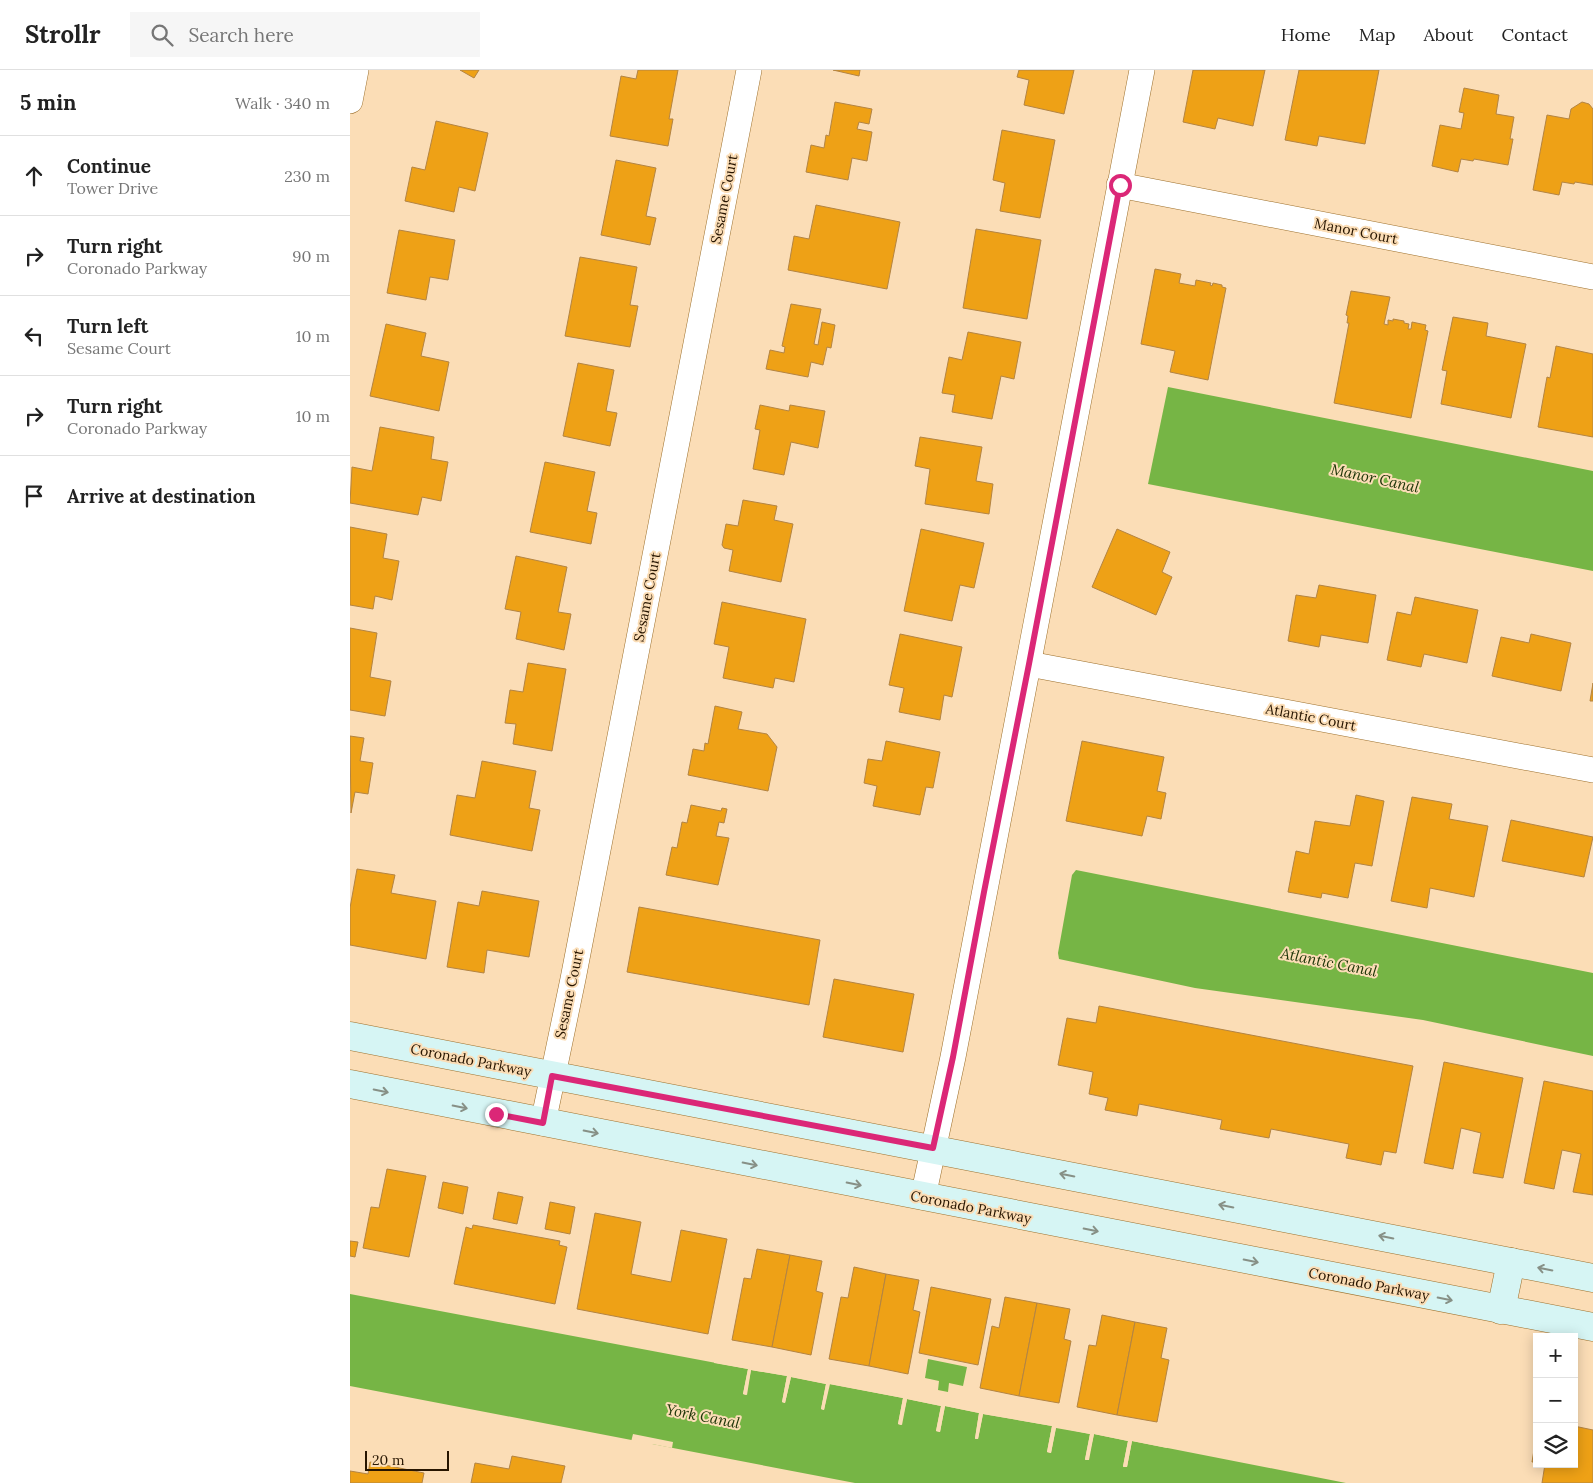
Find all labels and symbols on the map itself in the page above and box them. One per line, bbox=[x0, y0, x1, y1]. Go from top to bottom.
street label: Sesame Court bbox=[706, 152, 742, 245]
route start bbox=[1109, 174, 1132, 197]
street label: Manor Court bbox=[1313, 214, 1400, 248]
water label: Manor Canal bbox=[1329, 459, 1422, 497]
street label: Sesame Court bbox=[629, 550, 665, 643]
street label: Atlantic Court bbox=[1263, 699, 1358, 735]
water label: Atlantic Canal bbox=[1278, 943, 1380, 981]
street label: Sesame Court bbox=[551, 947, 587, 1040]
street label: Coronado Parkway bbox=[409, 1039, 534, 1081]
one-way arrow bbox=[373, 1086, 389, 1096]
one-way arrow bbox=[452, 1102, 468, 1112]
route end bbox=[485, 1103, 508, 1126]
one-way arrow bbox=[582, 1128, 598, 1138]
one-way arrow bbox=[742, 1159, 758, 1169]
one-way arrow bbox=[1059, 1169, 1075, 1179]
one-way arrow bbox=[846, 1179, 862, 1189]
street label: Coronado Parkway bbox=[909, 1186, 1034, 1228]
one-way arrow bbox=[1219, 1201, 1235, 1210]
one-way arrow bbox=[1083, 1226, 1099, 1235]
one-way arrow bbox=[1378, 1232, 1394, 1242]
one-way arrow bbox=[1242, 1257, 1258, 1266]
street label: Coronado Parkway bbox=[1307, 1263, 1432, 1305]
one-way arrow bbox=[1538, 1263, 1554, 1273]
one-way arrow bbox=[1436, 1294, 1452, 1304]
water label: York Canal bbox=[664, 1400, 742, 1433]
scale bar bbox=[365, 1448, 449, 1471]

